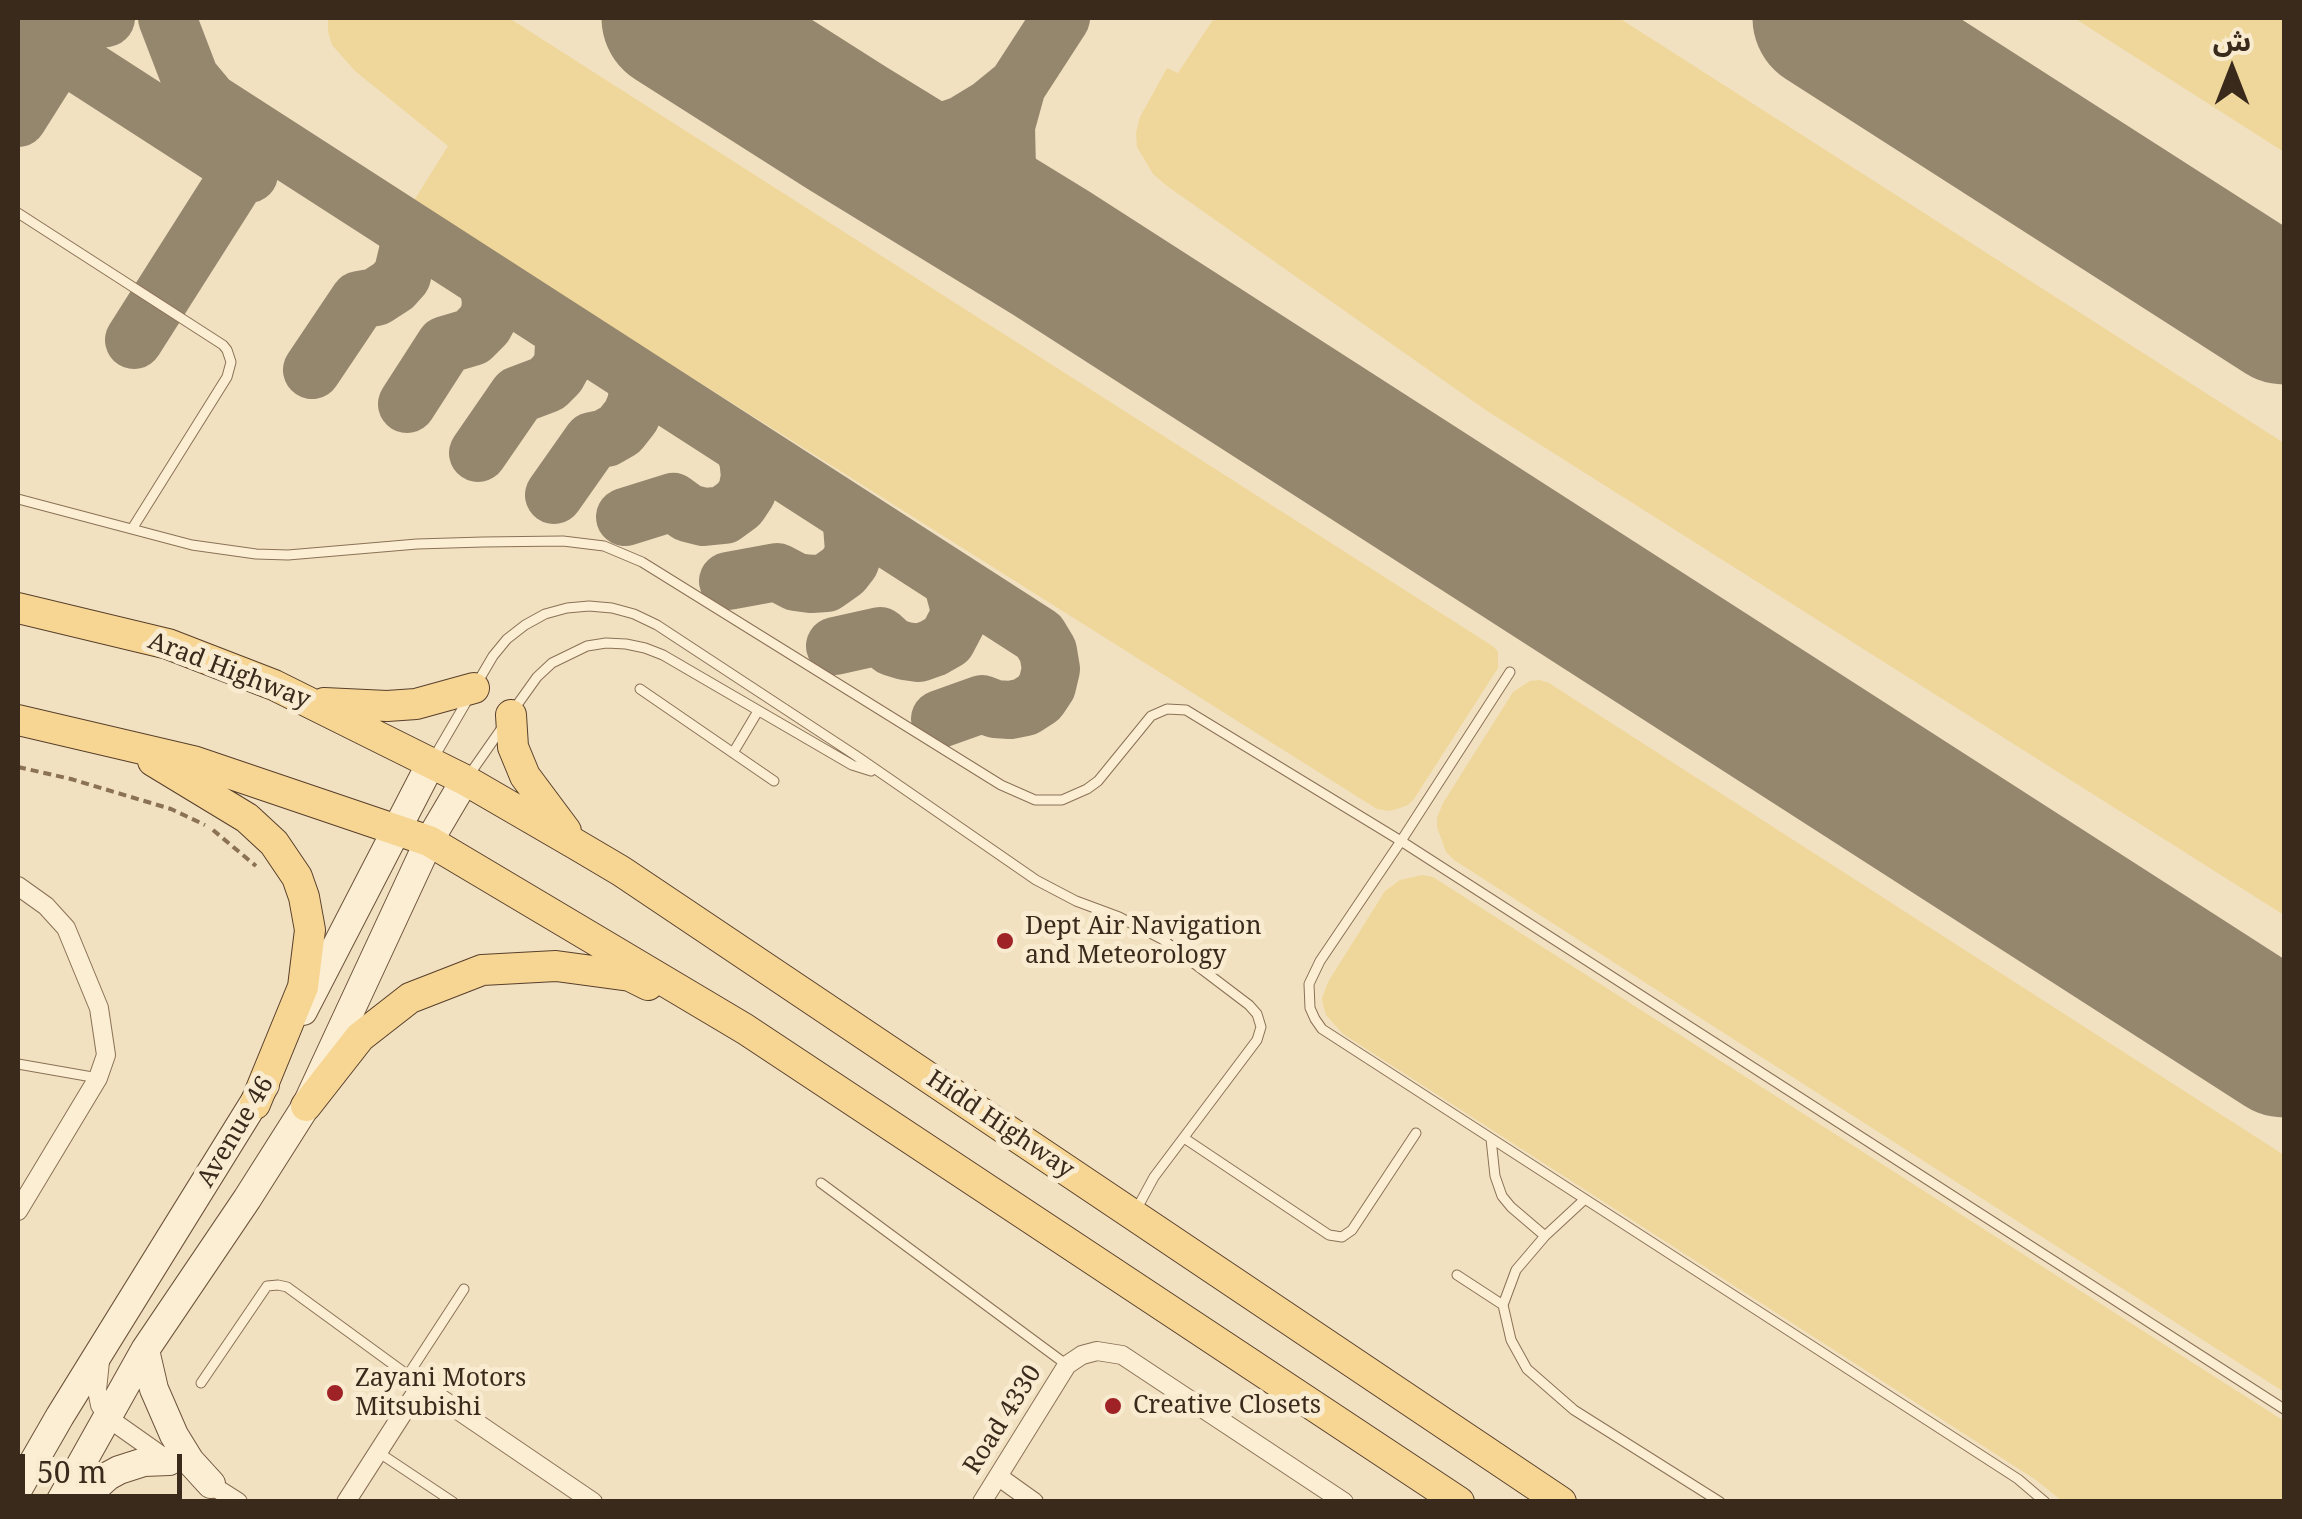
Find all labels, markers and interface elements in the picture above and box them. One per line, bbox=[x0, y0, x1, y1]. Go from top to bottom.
north arrow bbox=[2182, 20, 2282, 120]
text: ش bbox=[2213, 21, 2251, 59]
street label: Arad Highway bbox=[144, 626, 314, 716]
place label: Dept Air Navigation and Meteorology bbox=[1025, 912, 1262, 971]
marker: Dept Air Navigation and Meteorology bbox=[994, 930, 1016, 952]
street label: Hidd Highway bbox=[921, 1065, 1079, 1185]
street label: Avenue 46 bbox=[191, 1071, 281, 1193]
street label: Road 4330 bbox=[958, 1360, 1048, 1480]
place label: Zayani Motors Mitsubishi bbox=[355, 1364, 526, 1423]
marker: Zayani Motors Mitsubishi bbox=[324, 1382, 346, 1404]
place label: Creative Closets bbox=[1133, 1391, 1321, 1421]
marker: Creative Closets bbox=[1102, 1395, 1124, 1417]
scale bar bbox=[25, 1434, 188, 1496]
text: 50 m bbox=[37, 1451, 107, 1492]

